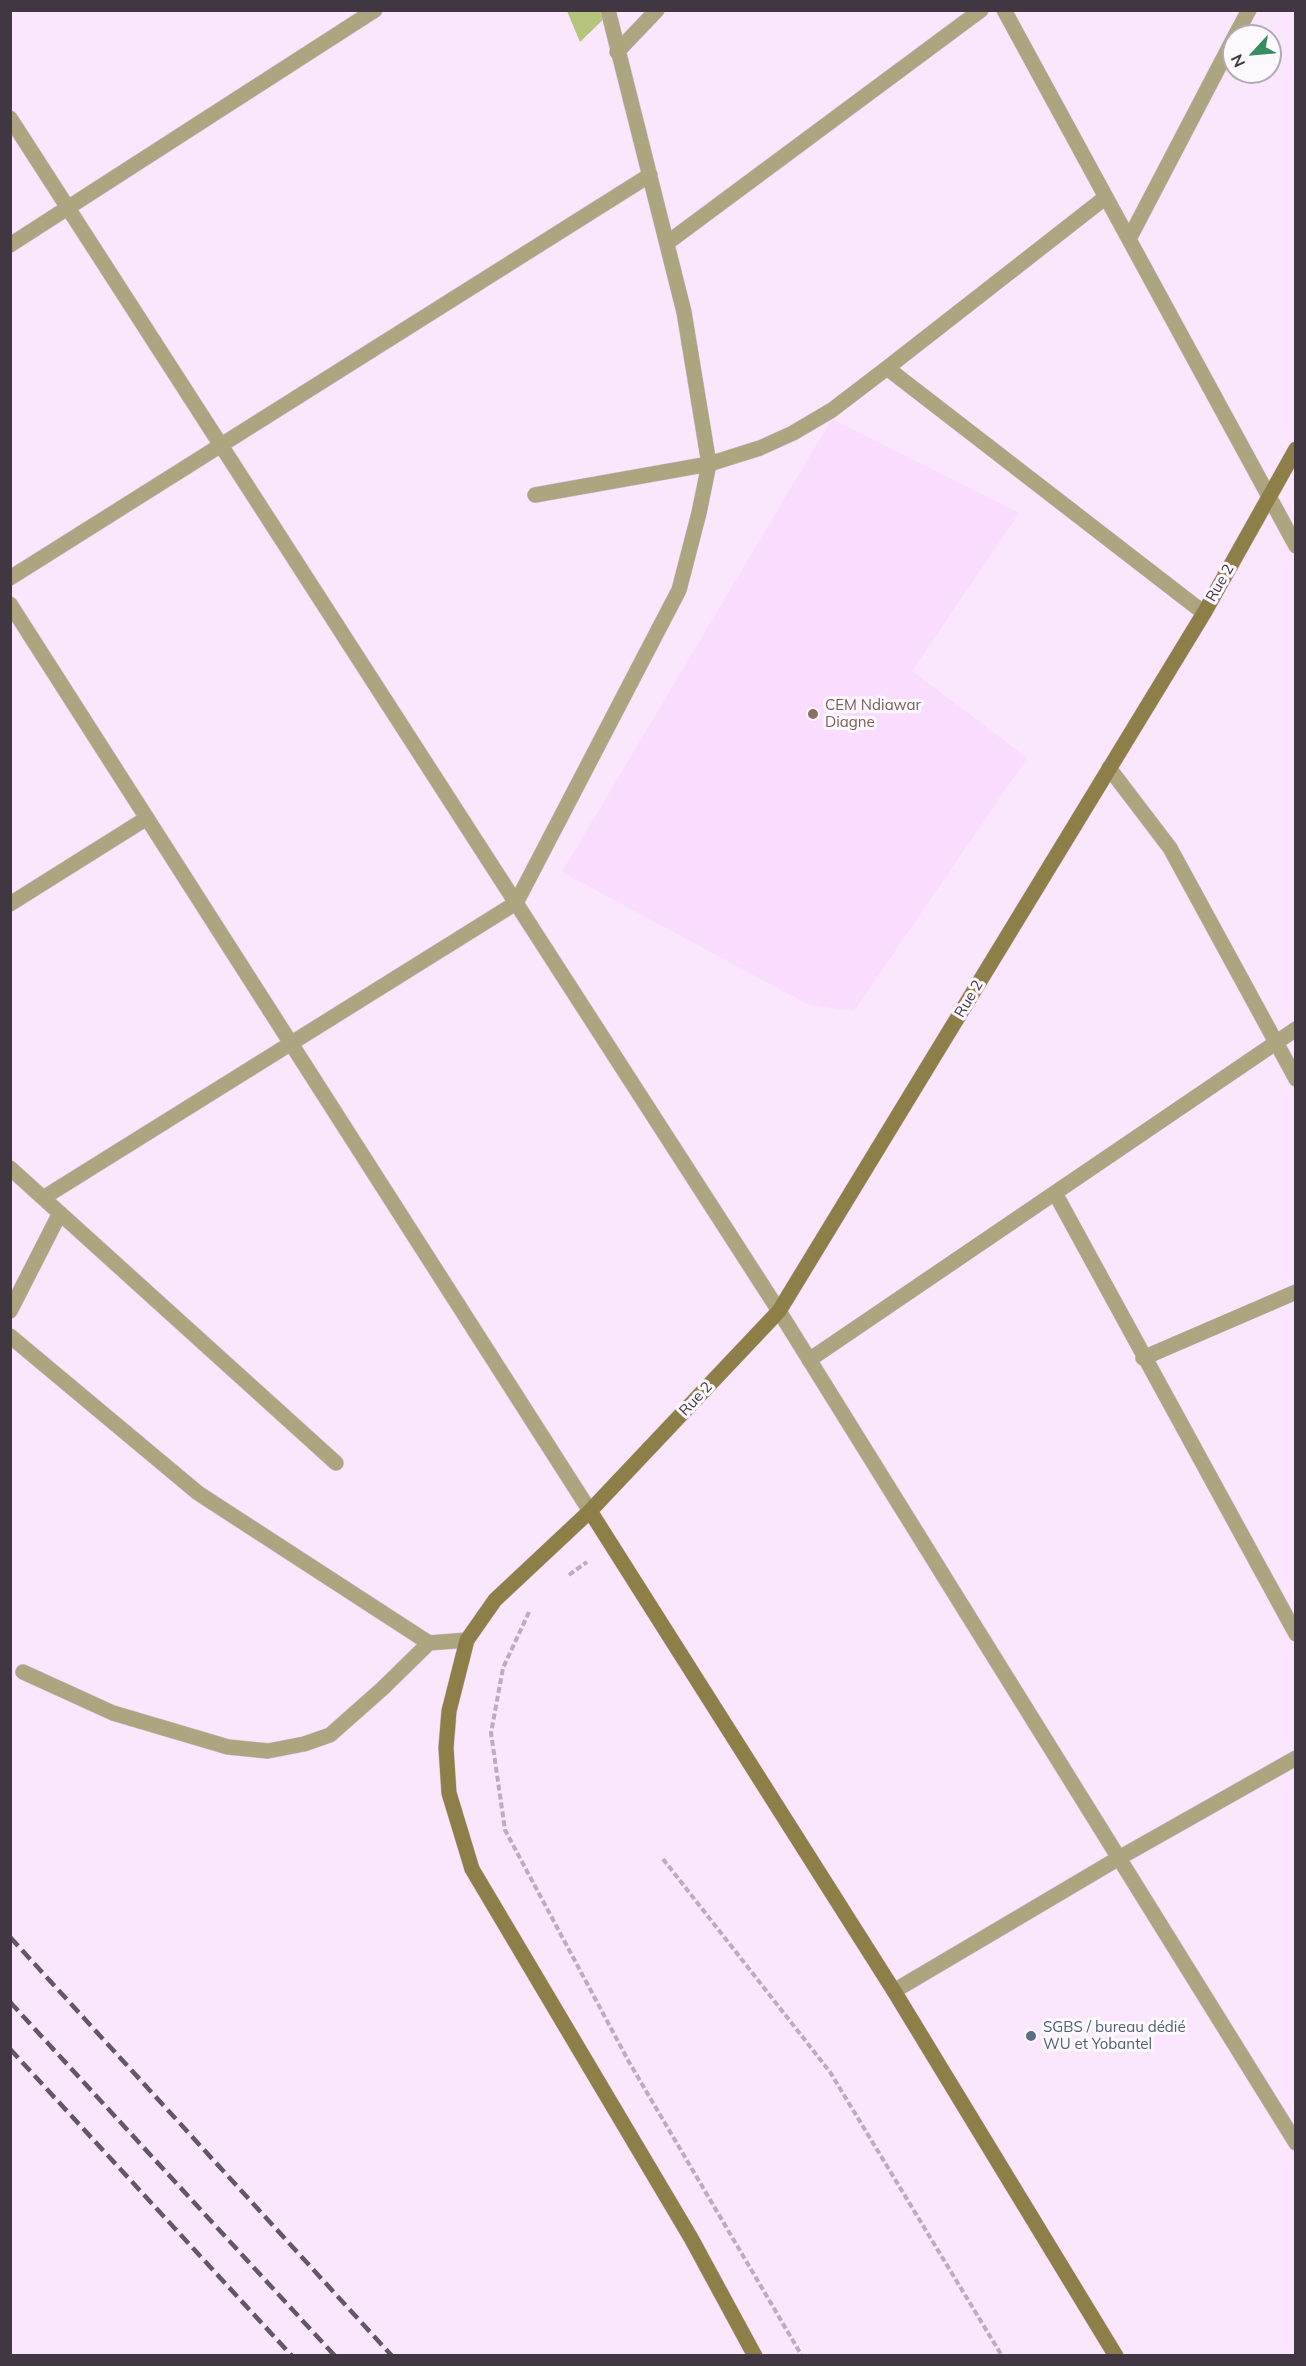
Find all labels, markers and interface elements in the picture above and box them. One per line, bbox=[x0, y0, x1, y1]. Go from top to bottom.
north arrow bbox=[1222, 24, 1282, 84]
text: N bbox=[1226, 51, 1249, 71]
street label: Rue 2 bbox=[1202, 561, 1238, 605]
place label: CEM Ndiawar Diagne bbox=[825, 696, 921, 731]
marker: CEM Ndiawar Diagne bbox=[806, 707, 820, 721]
street label: Rue 2 bbox=[951, 977, 987, 1021]
street label: Rue 2 bbox=[676, 1378, 716, 1420]
place label: SGBS / bureau dédié WU et Yobantel bbox=[1043, 2018, 1186, 2053]
marker: SGBS / bureau dédié WU et Yobantel bbox=[1024, 2029, 1038, 2043]

